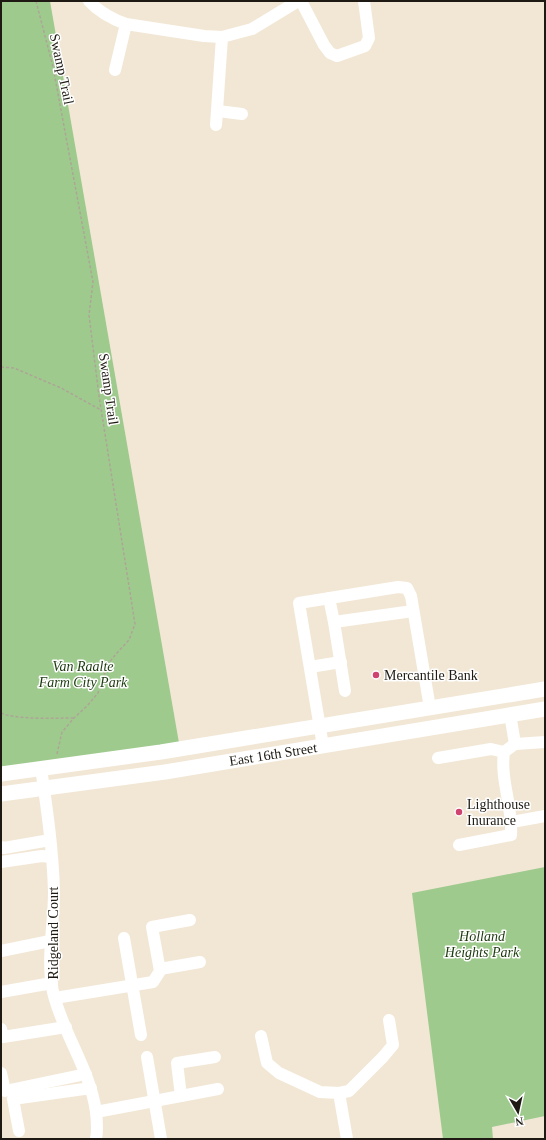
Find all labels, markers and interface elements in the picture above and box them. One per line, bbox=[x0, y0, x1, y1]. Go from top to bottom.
street label: Swamp Trail bbox=[47, 32, 76, 106]
street label: Swamp Trail bbox=[96, 352, 121, 426]
park label: Van Raalte Farm City Park bbox=[38, 659, 128, 690]
place label: Mercantile Bank bbox=[384, 668, 478, 683]
marker: Mercantile Bank bbox=[371, 670, 381, 680]
street label: East 16th Street bbox=[228, 740, 318, 769]
place label: Lighthouse Inurance bbox=[467, 797, 530, 828]
marker: Lighthouse Inurance bbox=[454, 807, 464, 817]
street label: Ridgeland Court bbox=[46, 886, 61, 979]
park label: Holland Heights Park bbox=[444, 929, 520, 960]
north arrow bbox=[498, 1092, 538, 1132]
text: N bbox=[515, 1115, 524, 1128]

